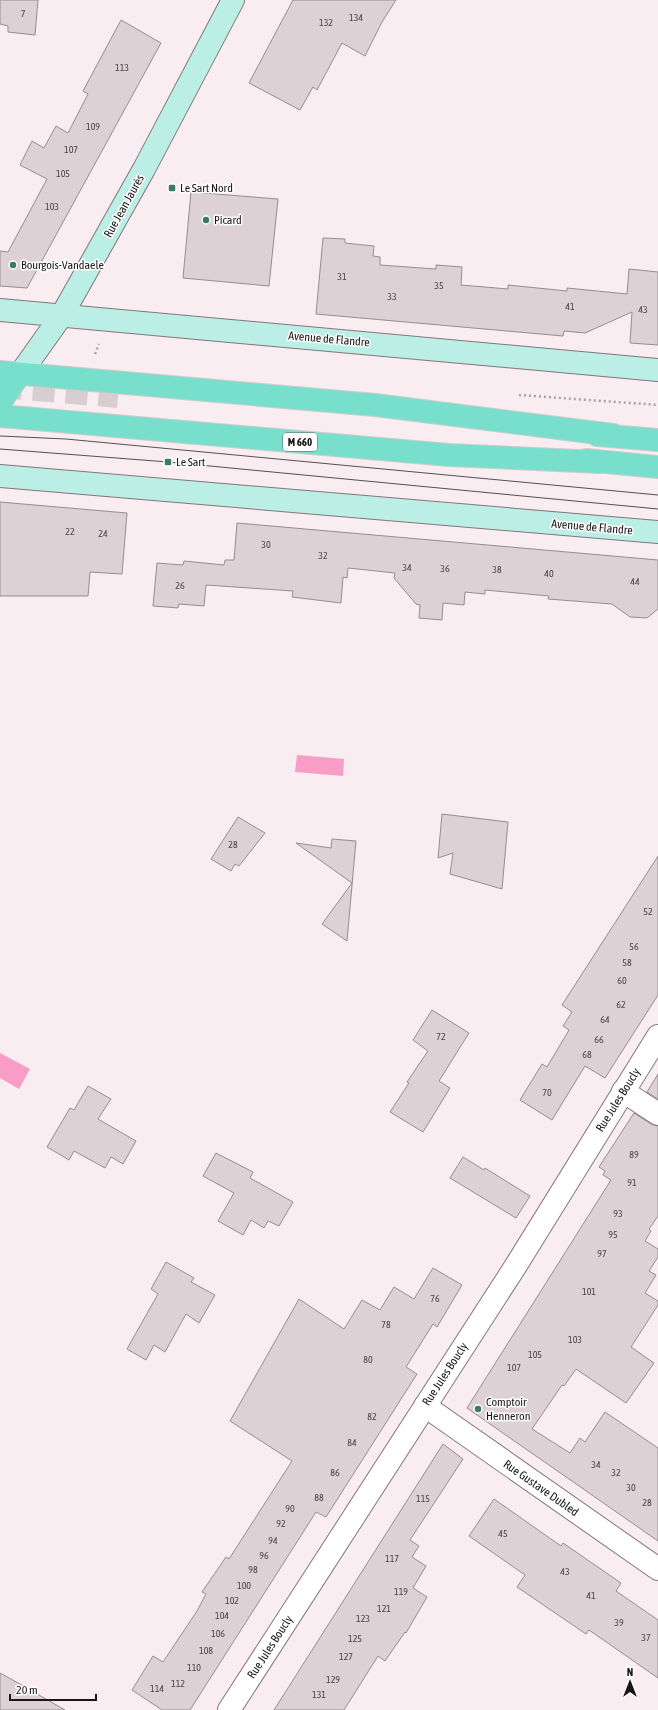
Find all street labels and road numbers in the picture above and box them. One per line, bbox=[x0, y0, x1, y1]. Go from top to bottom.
street label: Rue Jean Jaurès bbox=[101, 172, 147, 240]
street label: Avenue de Flandre bbox=[288, 328, 370, 350]
road number: M 660 bbox=[283, 433, 317, 451]
street label: Avenue de Flandre bbox=[551, 516, 633, 538]
street label: Rue Jules Boucly bbox=[593, 1066, 643, 1134]
street label: Rue Jules Boucly bbox=[419, 1340, 471, 1408]
street label: Rue Gustave Dubled bbox=[501, 1457, 581, 1519]
street label: Rue Jules Boucly bbox=[244, 1613, 296, 1681]

